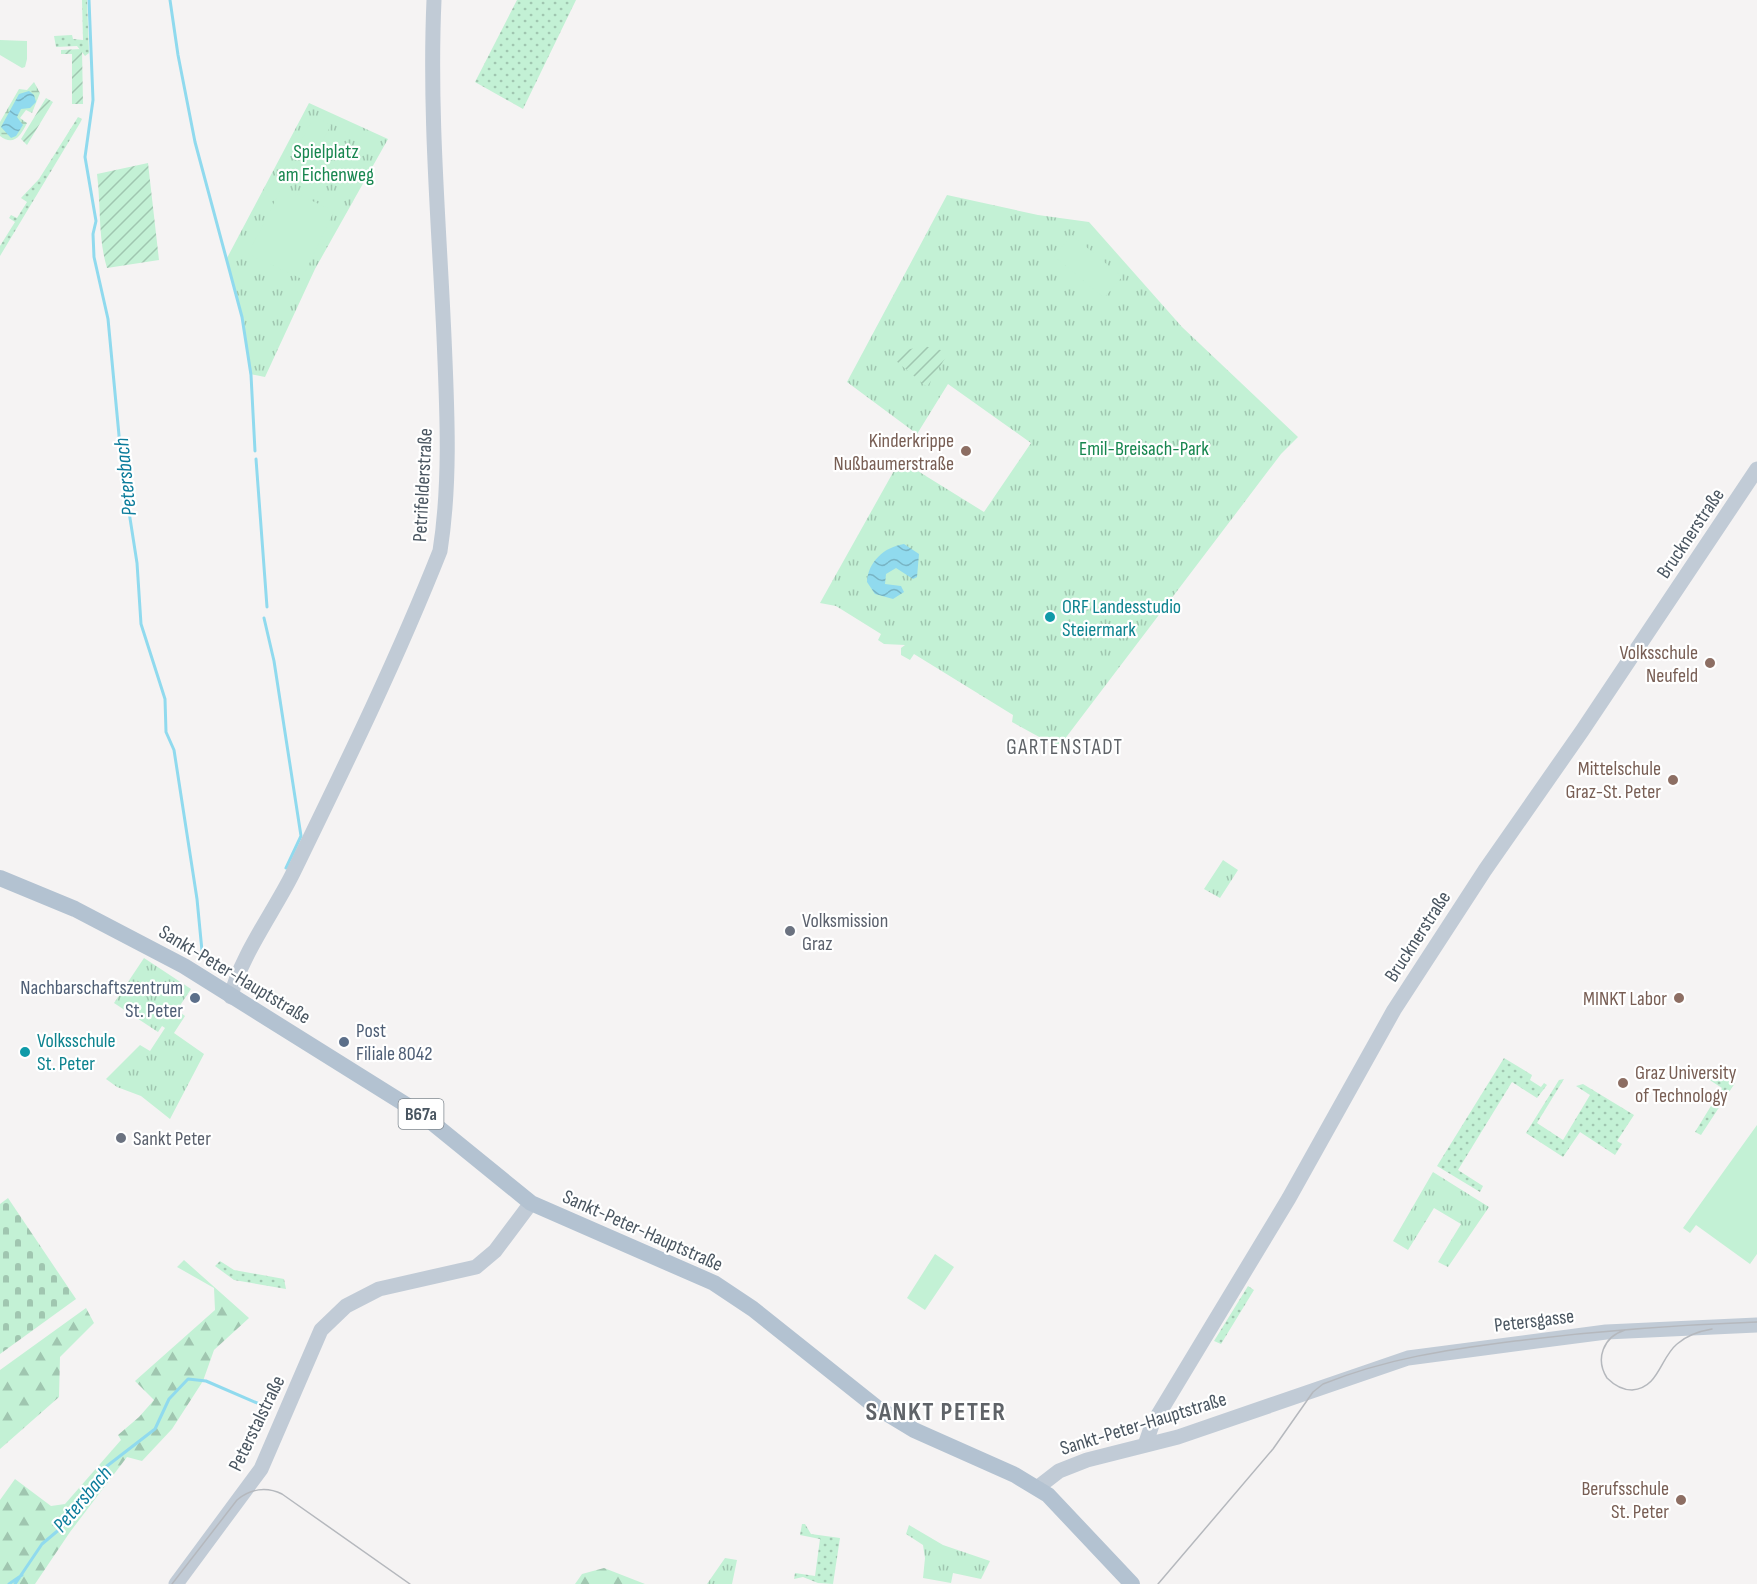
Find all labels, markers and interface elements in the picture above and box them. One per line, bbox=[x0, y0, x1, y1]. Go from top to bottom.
park label: Spielplatz am Eichenweg bbox=[278, 140, 374, 187]
street label: Petrifelderstraße bbox=[408, 428, 438, 542]
place label: Kinderkrippe Nußbaumerstraße bbox=[834, 429, 954, 476]
water label: Petersbach bbox=[109, 436, 142, 517]
park label: Emil-Breisach-Park bbox=[1079, 437, 1209, 461]
marker: Kinderkrippe Nußbaumerstraße bbox=[959, 444, 973, 458]
street label: Brucknerstraße bbox=[1652, 484, 1730, 583]
place label: ORF Landesstudio Steiermark bbox=[1062, 595, 1181, 642]
marker: ORF Landesstudio Steiermark bbox=[1043, 610, 1057, 624]
place label: Volksschule Neufeld bbox=[1619, 641, 1698, 688]
marker: Volksschule Neufeld bbox=[1703, 656, 1717, 670]
district label: GARTENSTADT bbox=[1006, 735, 1124, 760]
place label: Mittelschule Graz-St. Peter bbox=[1566, 757, 1661, 804]
marker: Mittelschule Graz-St. Peter bbox=[1666, 773, 1680, 787]
street label: Brucknerstraße bbox=[1380, 887, 1456, 986]
place label: Volksmission Graz bbox=[802, 909, 888, 956]
street label: Sankt-Peter-Hauptstraße bbox=[154, 920, 315, 1030]
marker: Volksmission Graz bbox=[783, 924, 797, 938]
place label: Nachbarschaftszentrum St. Peter bbox=[20, 976, 183, 1023]
place label: MINKT Labor bbox=[1583, 987, 1667, 1011]
marker: Nachbarschaftszentrum St. Peter bbox=[188, 991, 202, 1005]
marker: MINKT Labor bbox=[1672, 991, 1686, 1005]
place label: Post Filiale 8042 bbox=[356, 1019, 432, 1066]
place label: Volksschule St. Peter bbox=[37, 1029, 116, 1076]
marker: Post Filiale 8042 bbox=[337, 1035, 351, 1049]
marker: Volksschule St. Peter bbox=[18, 1045, 32, 1059]
place label: Graz University of Technology bbox=[1635, 1061, 1737, 1108]
marker: Graz University of Technology bbox=[1616, 1076, 1630, 1090]
road number: B67a bbox=[398, 1099, 444, 1129]
place label: Sankt Peter bbox=[133, 1127, 211, 1151]
marker: Sankt Peter bbox=[114, 1131, 128, 1145]
street label: Sankt-Peter-Hauptstraße bbox=[559, 1185, 726, 1277]
street label: Petersgasse bbox=[1493, 1304, 1576, 1338]
street label: Peterstalstraße bbox=[223, 1372, 290, 1475]
street label: Sankt-Peter-Hauptstraße bbox=[1057, 1387, 1229, 1461]
district label: SANKT PETER bbox=[865, 1397, 1007, 1428]
water label: Petersbach bbox=[48, 1461, 117, 1537]
place label: Berufsschule St. Peter bbox=[1581, 1477, 1669, 1524]
marker: Berufsschule St. Peter bbox=[1674, 1493, 1688, 1507]

